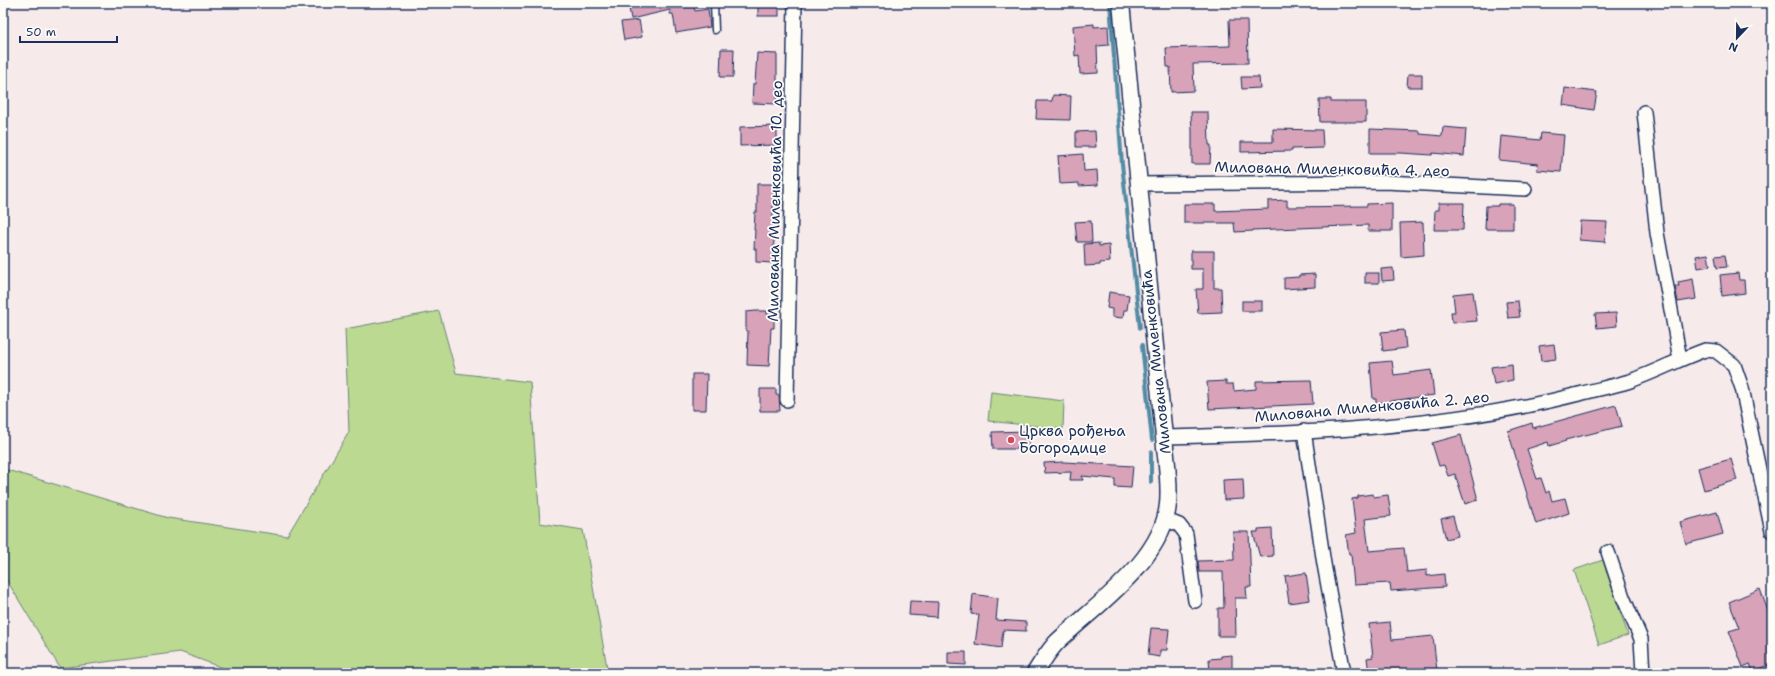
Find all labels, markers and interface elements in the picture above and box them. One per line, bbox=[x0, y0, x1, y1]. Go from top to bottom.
scale bar bbox=[20, 18, 117, 44]
north arrow bbox=[1717, 18, 1757, 58]
text: 50 m bbox=[26, 24, 56, 40]
text: N bbox=[1726, 38, 1740, 55]
street label: Милована Миленковића 10. део bbox=[763, 80, 787, 322]
street label: Милована Миленковића 4. део bbox=[1214, 157, 1450, 181]
street label: Милована Миленковића bbox=[1136, 268, 1176, 455]
street label: Милована Миленковића 2. део bbox=[1254, 387, 1490, 427]
place label: Црква рођења Богородице bbox=[1019, 421, 1126, 458]
marker: Црква рођења Богородице bbox=[1006, 435, 1016, 445]

